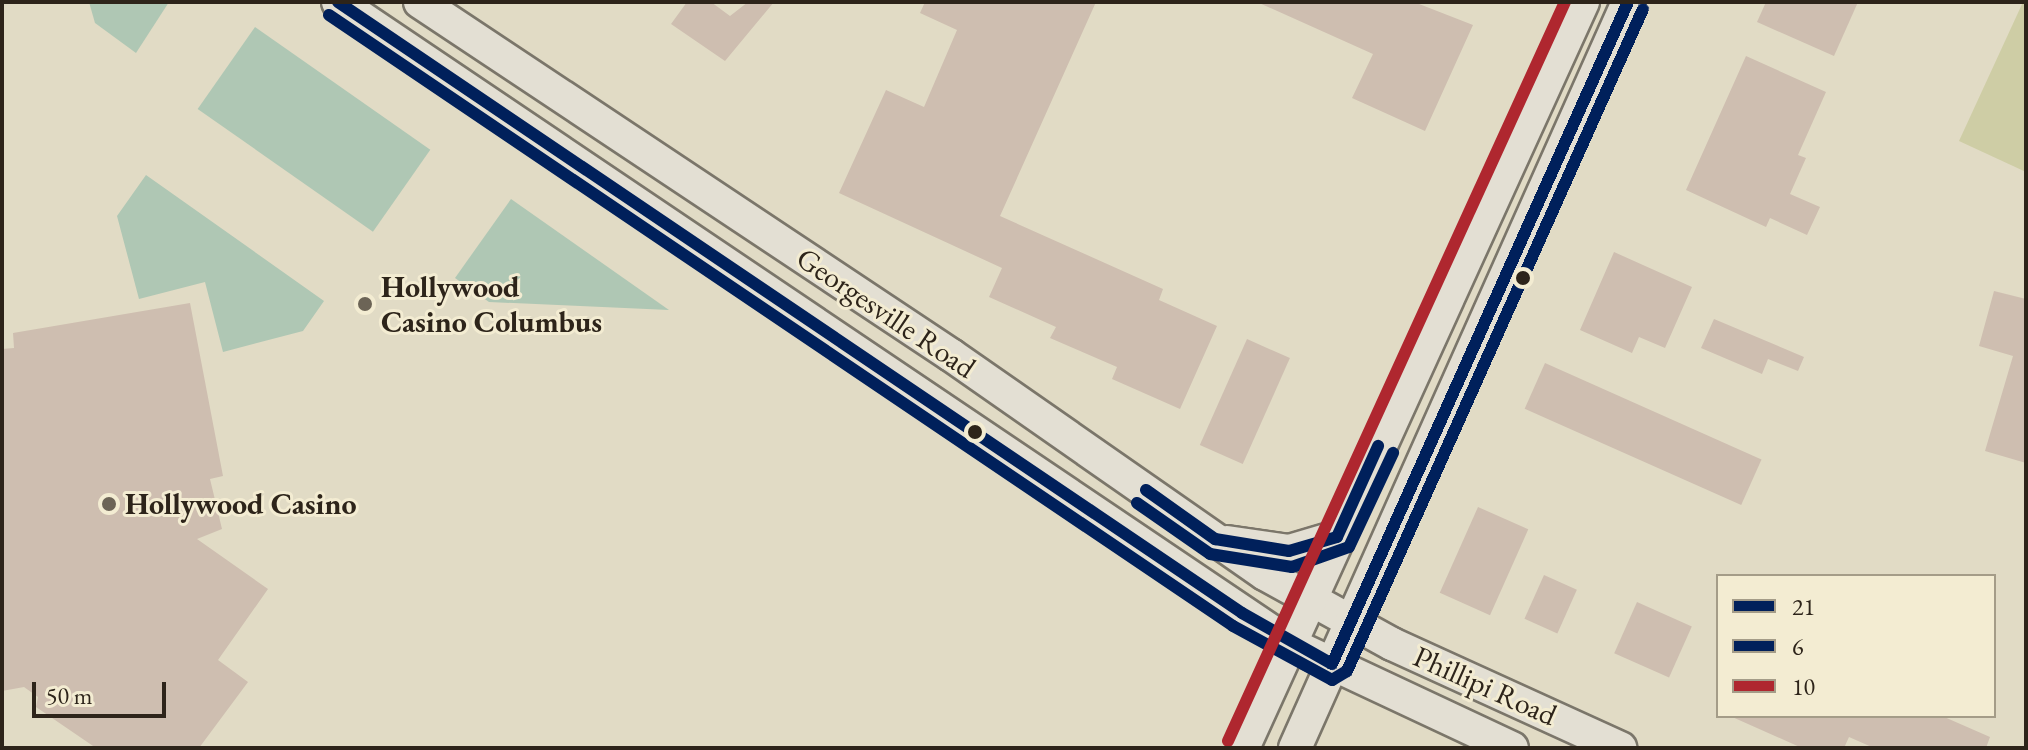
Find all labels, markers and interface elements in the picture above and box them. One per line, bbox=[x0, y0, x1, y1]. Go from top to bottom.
street label: Georgesville Road bbox=[790, 240, 982, 386]
place label: Hollywood Casino Columbus bbox=[381, 269, 602, 340]
unlabelled marker bbox=[1515, 270, 1531, 286]
marker: Hollywood Casino Columbus bbox=[356, 295, 374, 313]
unlabelled marker bbox=[967, 424, 983, 440]
place label: Hollywood Casino bbox=[125, 486, 357, 522]
marker: Hollywood Casino bbox=[100, 495, 118, 513]
legend bbox=[1716, 574, 1996, 718]
text: 21 bbox=[1792, 591, 1815, 622]
text: 6 bbox=[1792, 631, 1804, 662]
street label: Phillipi Road bbox=[1408, 638, 1562, 734]
scale bar bbox=[36, 666, 170, 716]
text: 10 bbox=[1792, 671, 1815, 702]
text: 50 m bbox=[46, 680, 93, 711]

